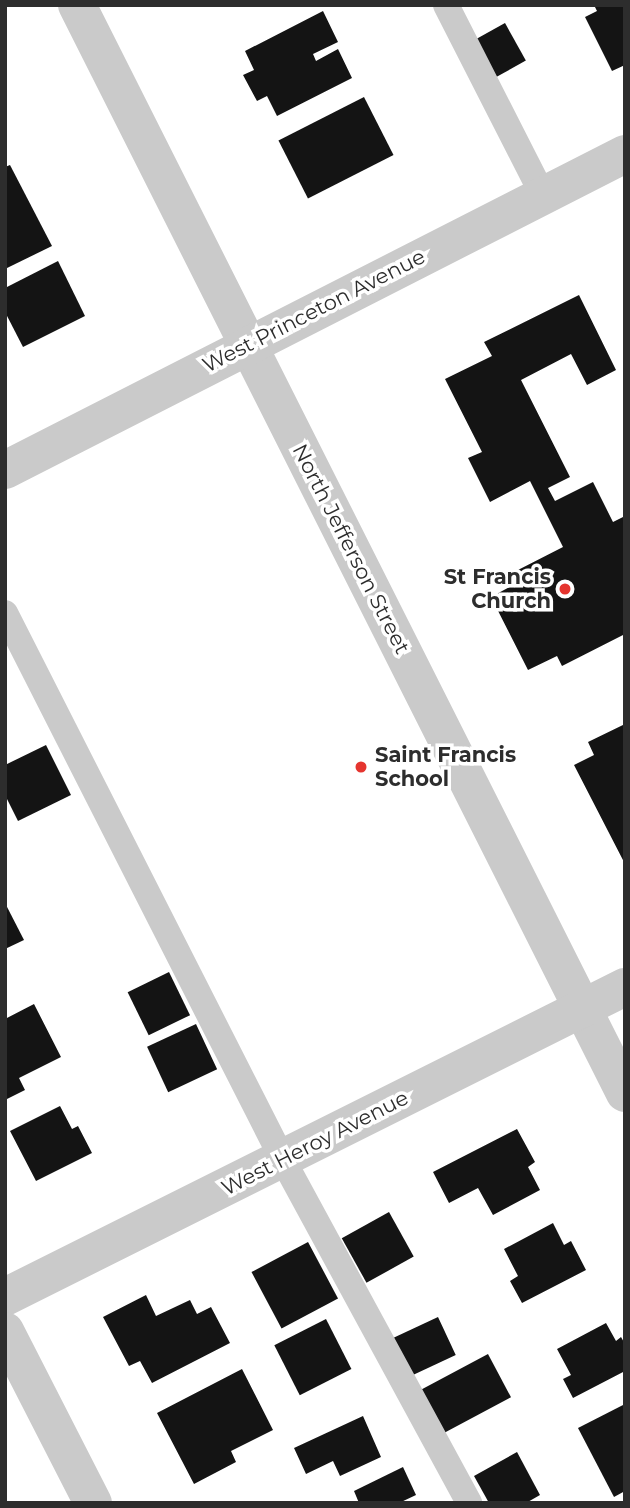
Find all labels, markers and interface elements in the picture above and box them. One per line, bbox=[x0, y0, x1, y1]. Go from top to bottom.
street label: West Princeton Avenue bbox=[199, 244, 429, 378]
street label: North Jefferson Street bbox=[287, 440, 415, 658]
place label: St Francis Church bbox=[444, 564, 551, 614]
marker: St Francis Church bbox=[557, 581, 573, 597]
place label: Saint Francis School bbox=[375, 742, 516, 792]
marker: Saint Francis School bbox=[353, 759, 369, 775]
street label: West Heroy Avenue bbox=[217, 1085, 413, 1201]

